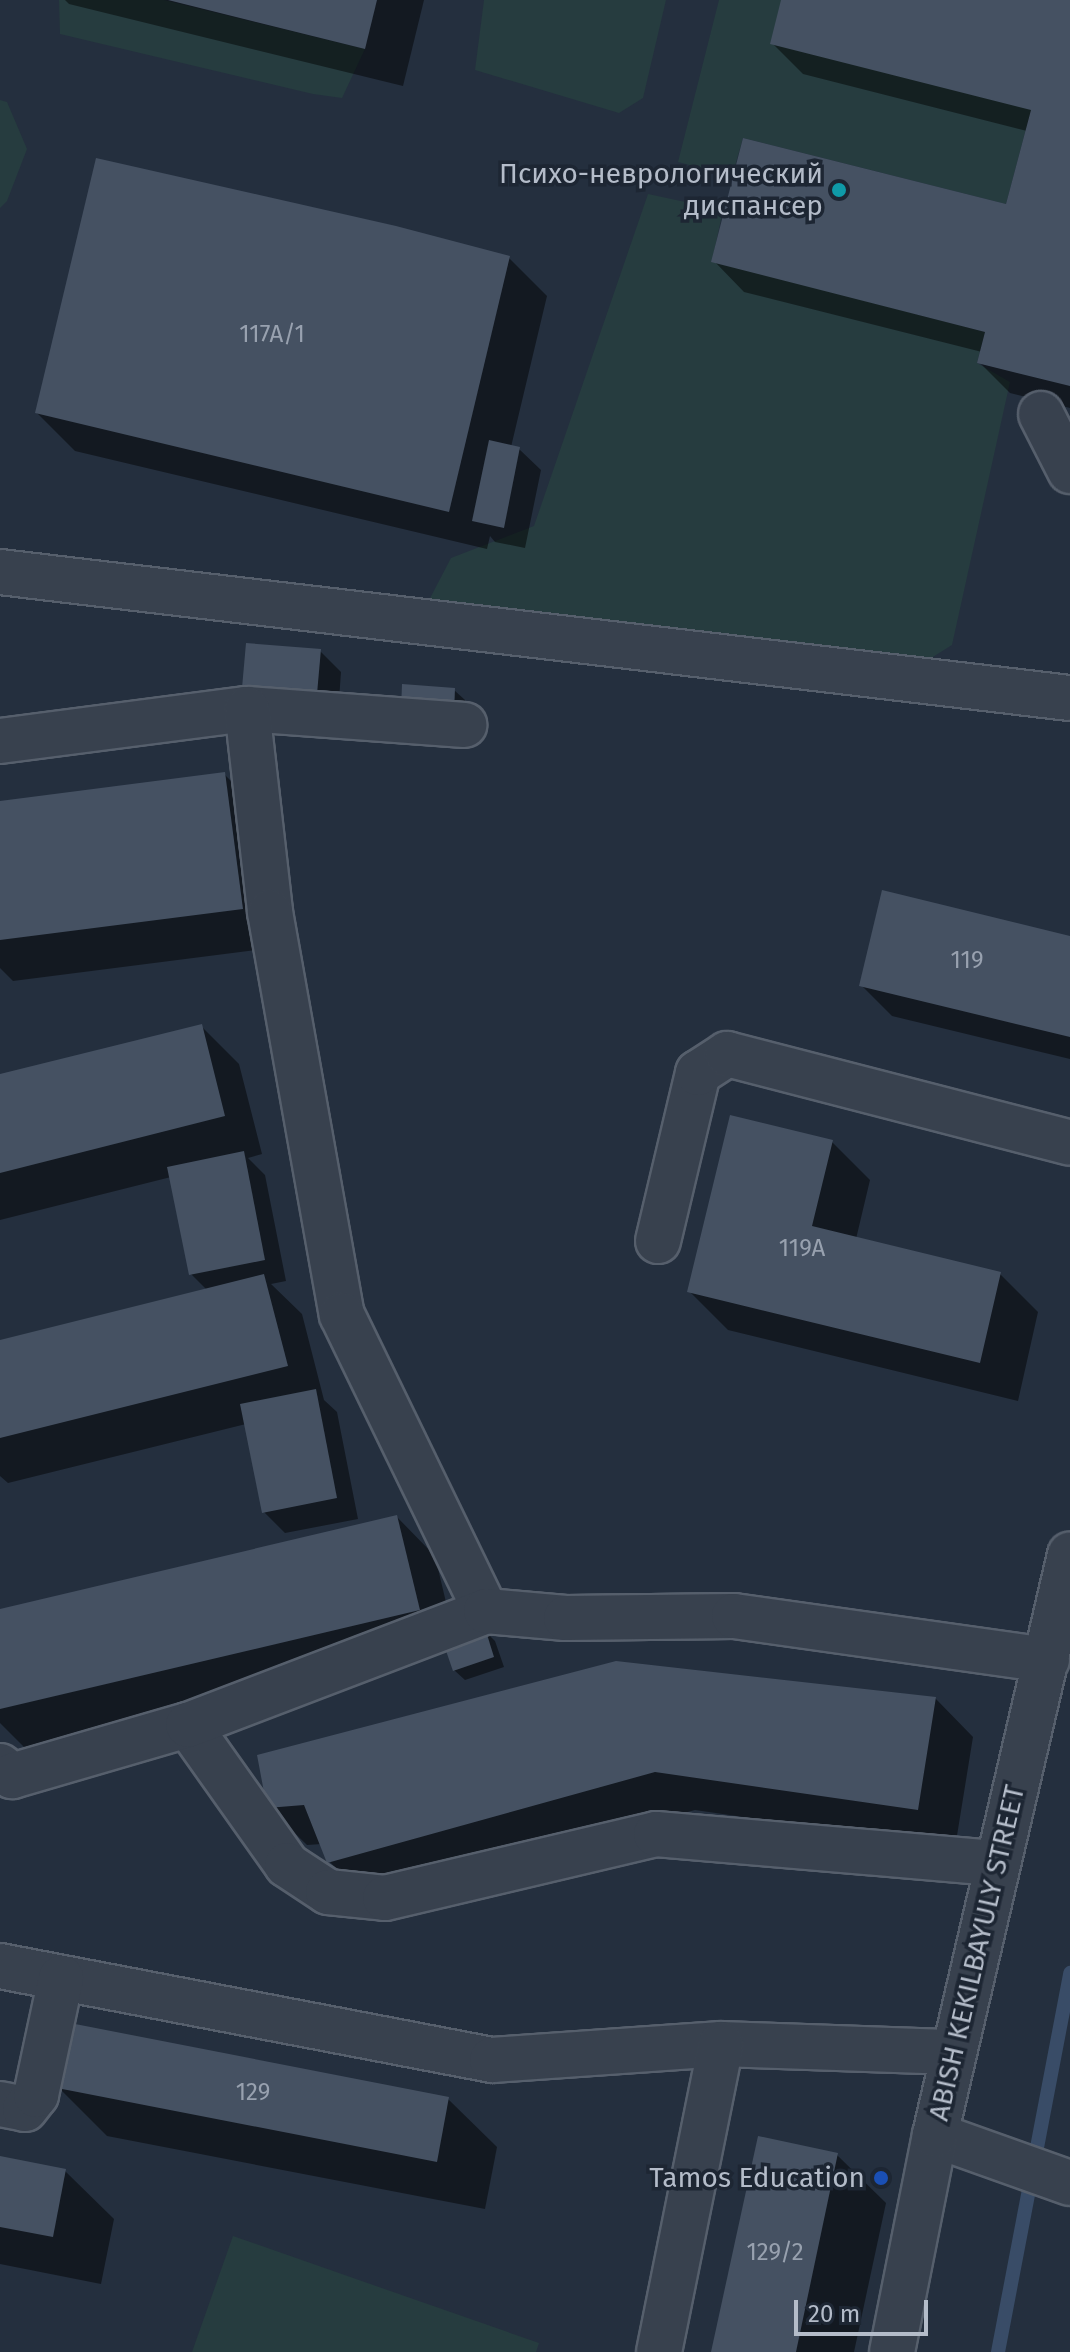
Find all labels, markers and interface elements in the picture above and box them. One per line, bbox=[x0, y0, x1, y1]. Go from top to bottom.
place label: Психо-неврологический диспансер bbox=[499, 157, 823, 223]
marker: Психо-неврологический диспансер bbox=[830, 181, 848, 199]
house number: 117А/1 bbox=[239, 321, 305, 349]
house number: 119 bbox=[950, 947, 984, 975]
house number: 119А bbox=[779, 1235, 825, 1263]
street label: ABISH KEKILBAYULY STREET bbox=[922, 1782, 1032, 2124]
house number: 129 bbox=[236, 2079, 270, 2107]
place label: Tamos Education bbox=[649, 2161, 865, 2195]
marker: Tamos Education bbox=[872, 2169, 890, 2187]
house number: 129/2 bbox=[746, 2239, 804, 2267]
scale bar bbox=[798, 2284, 932, 2334]
text: 20 m bbox=[808, 2300, 860, 2328]

